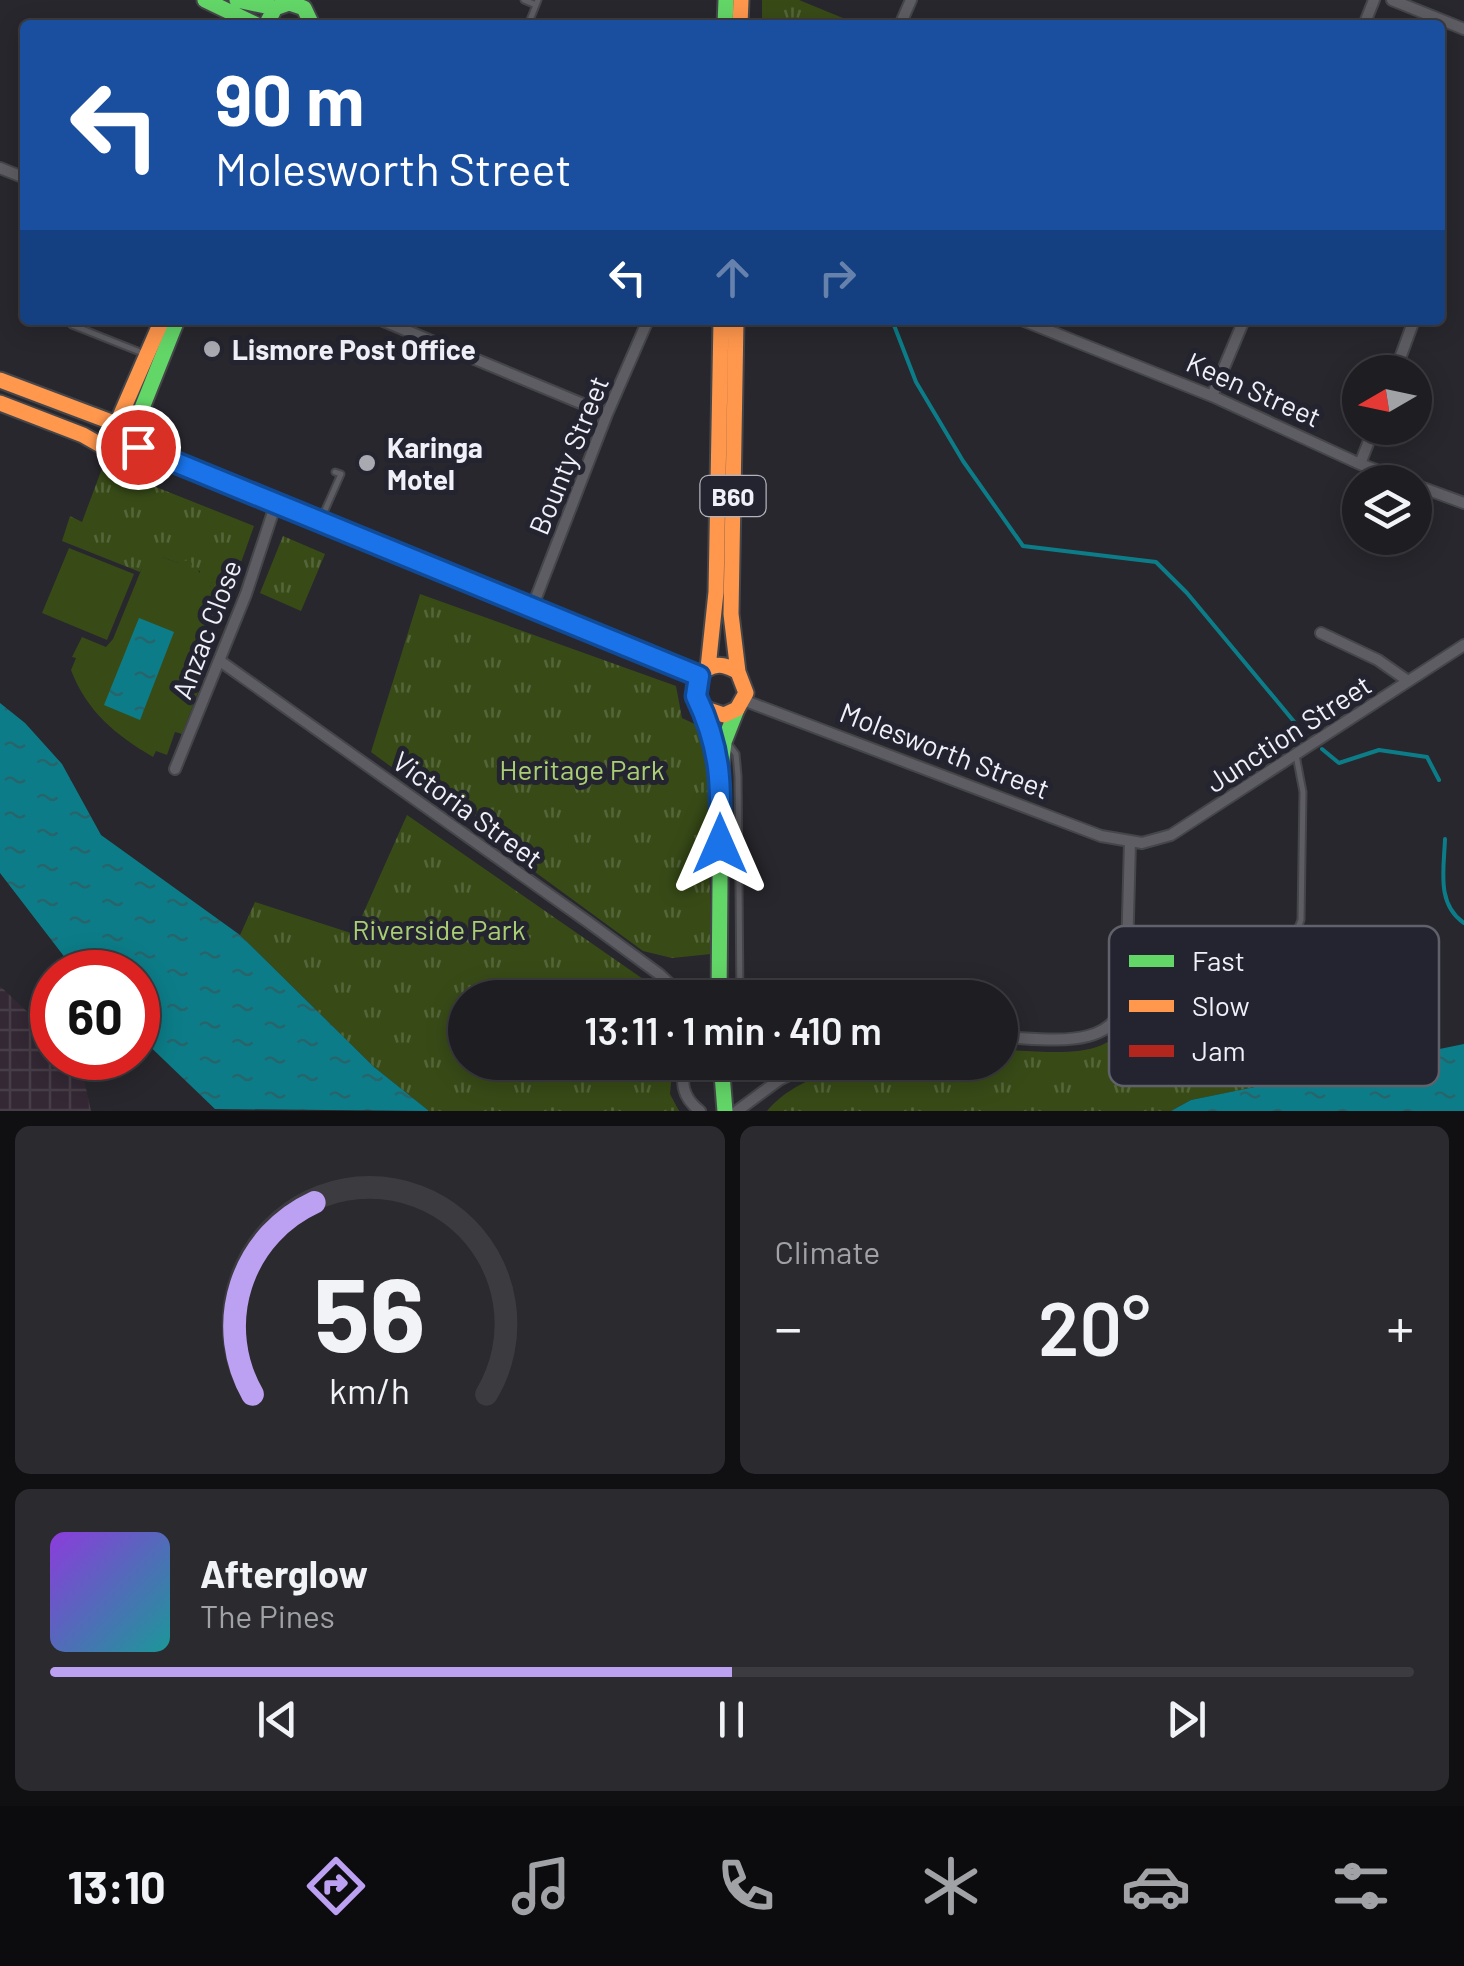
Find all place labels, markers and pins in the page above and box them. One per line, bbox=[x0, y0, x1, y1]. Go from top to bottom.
place label: Lismore Post Office bbox=[232, 332, 476, 366]
marker: Lismore Post Office bbox=[201, 338, 223, 360]
pin bbox=[96, 405, 181, 490]
place label: Karinga Motel bbox=[387, 430, 483, 496]
marker: Karinga Motel bbox=[356, 452, 378, 474]

